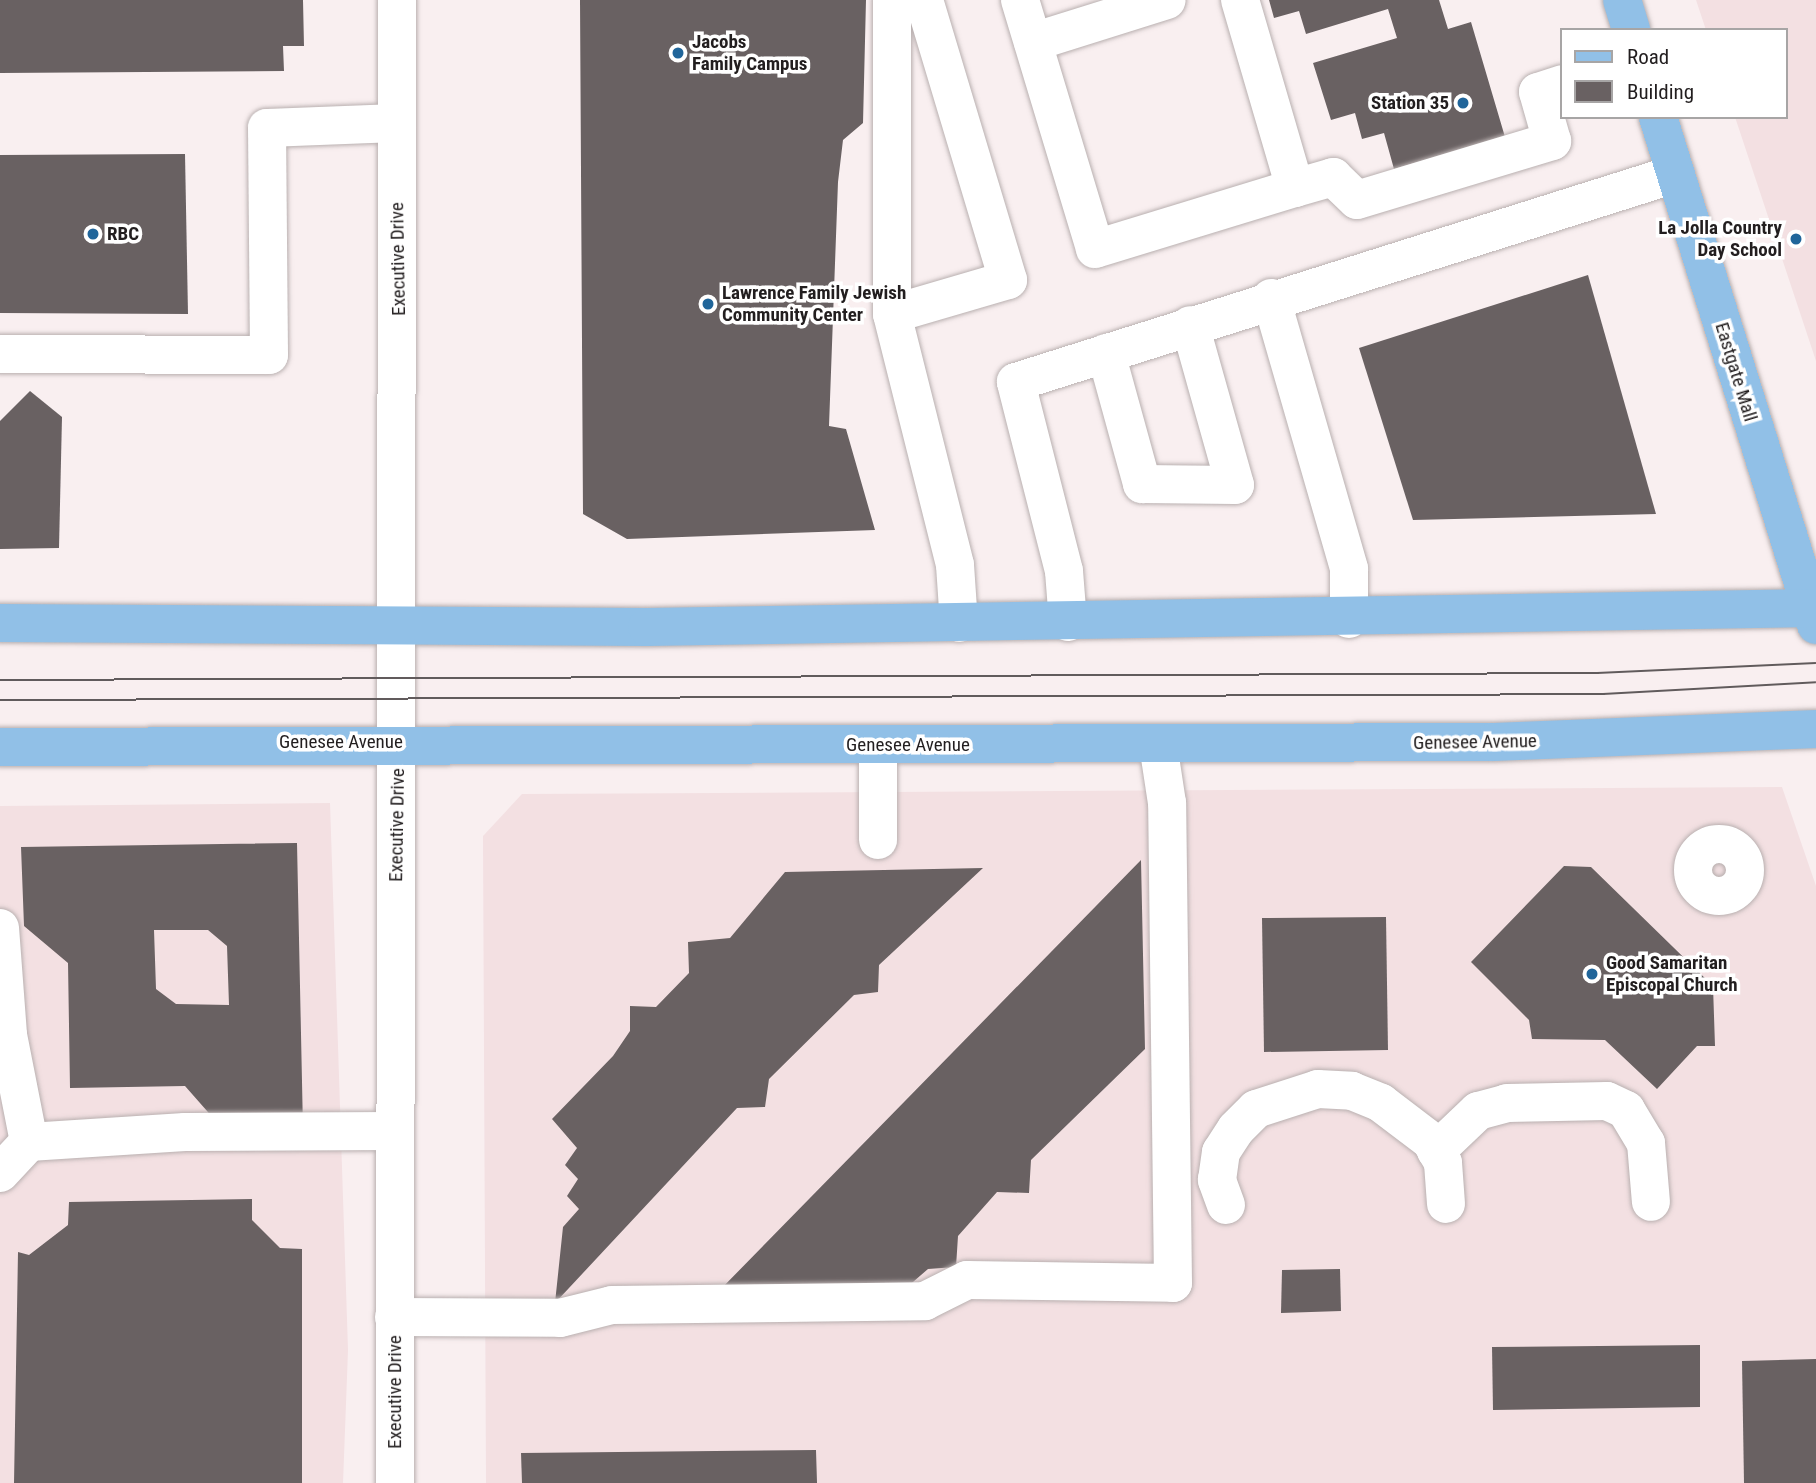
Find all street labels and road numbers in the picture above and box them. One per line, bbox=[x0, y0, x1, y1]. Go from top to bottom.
street label: Executive Drive bbox=[386, 202, 410, 316]
street label: Eastgate Mall bbox=[1710, 320, 1762, 424]
street label: Genesee Avenue bbox=[1413, 730, 1537, 754]
street label: Genesee Avenue bbox=[279, 731, 403, 753]
street label: Genesee Avenue bbox=[846, 734, 970, 756]
street label: Executive Drive bbox=[385, 768, 409, 882]
street label: Executive Drive bbox=[384, 1335, 406, 1449]

